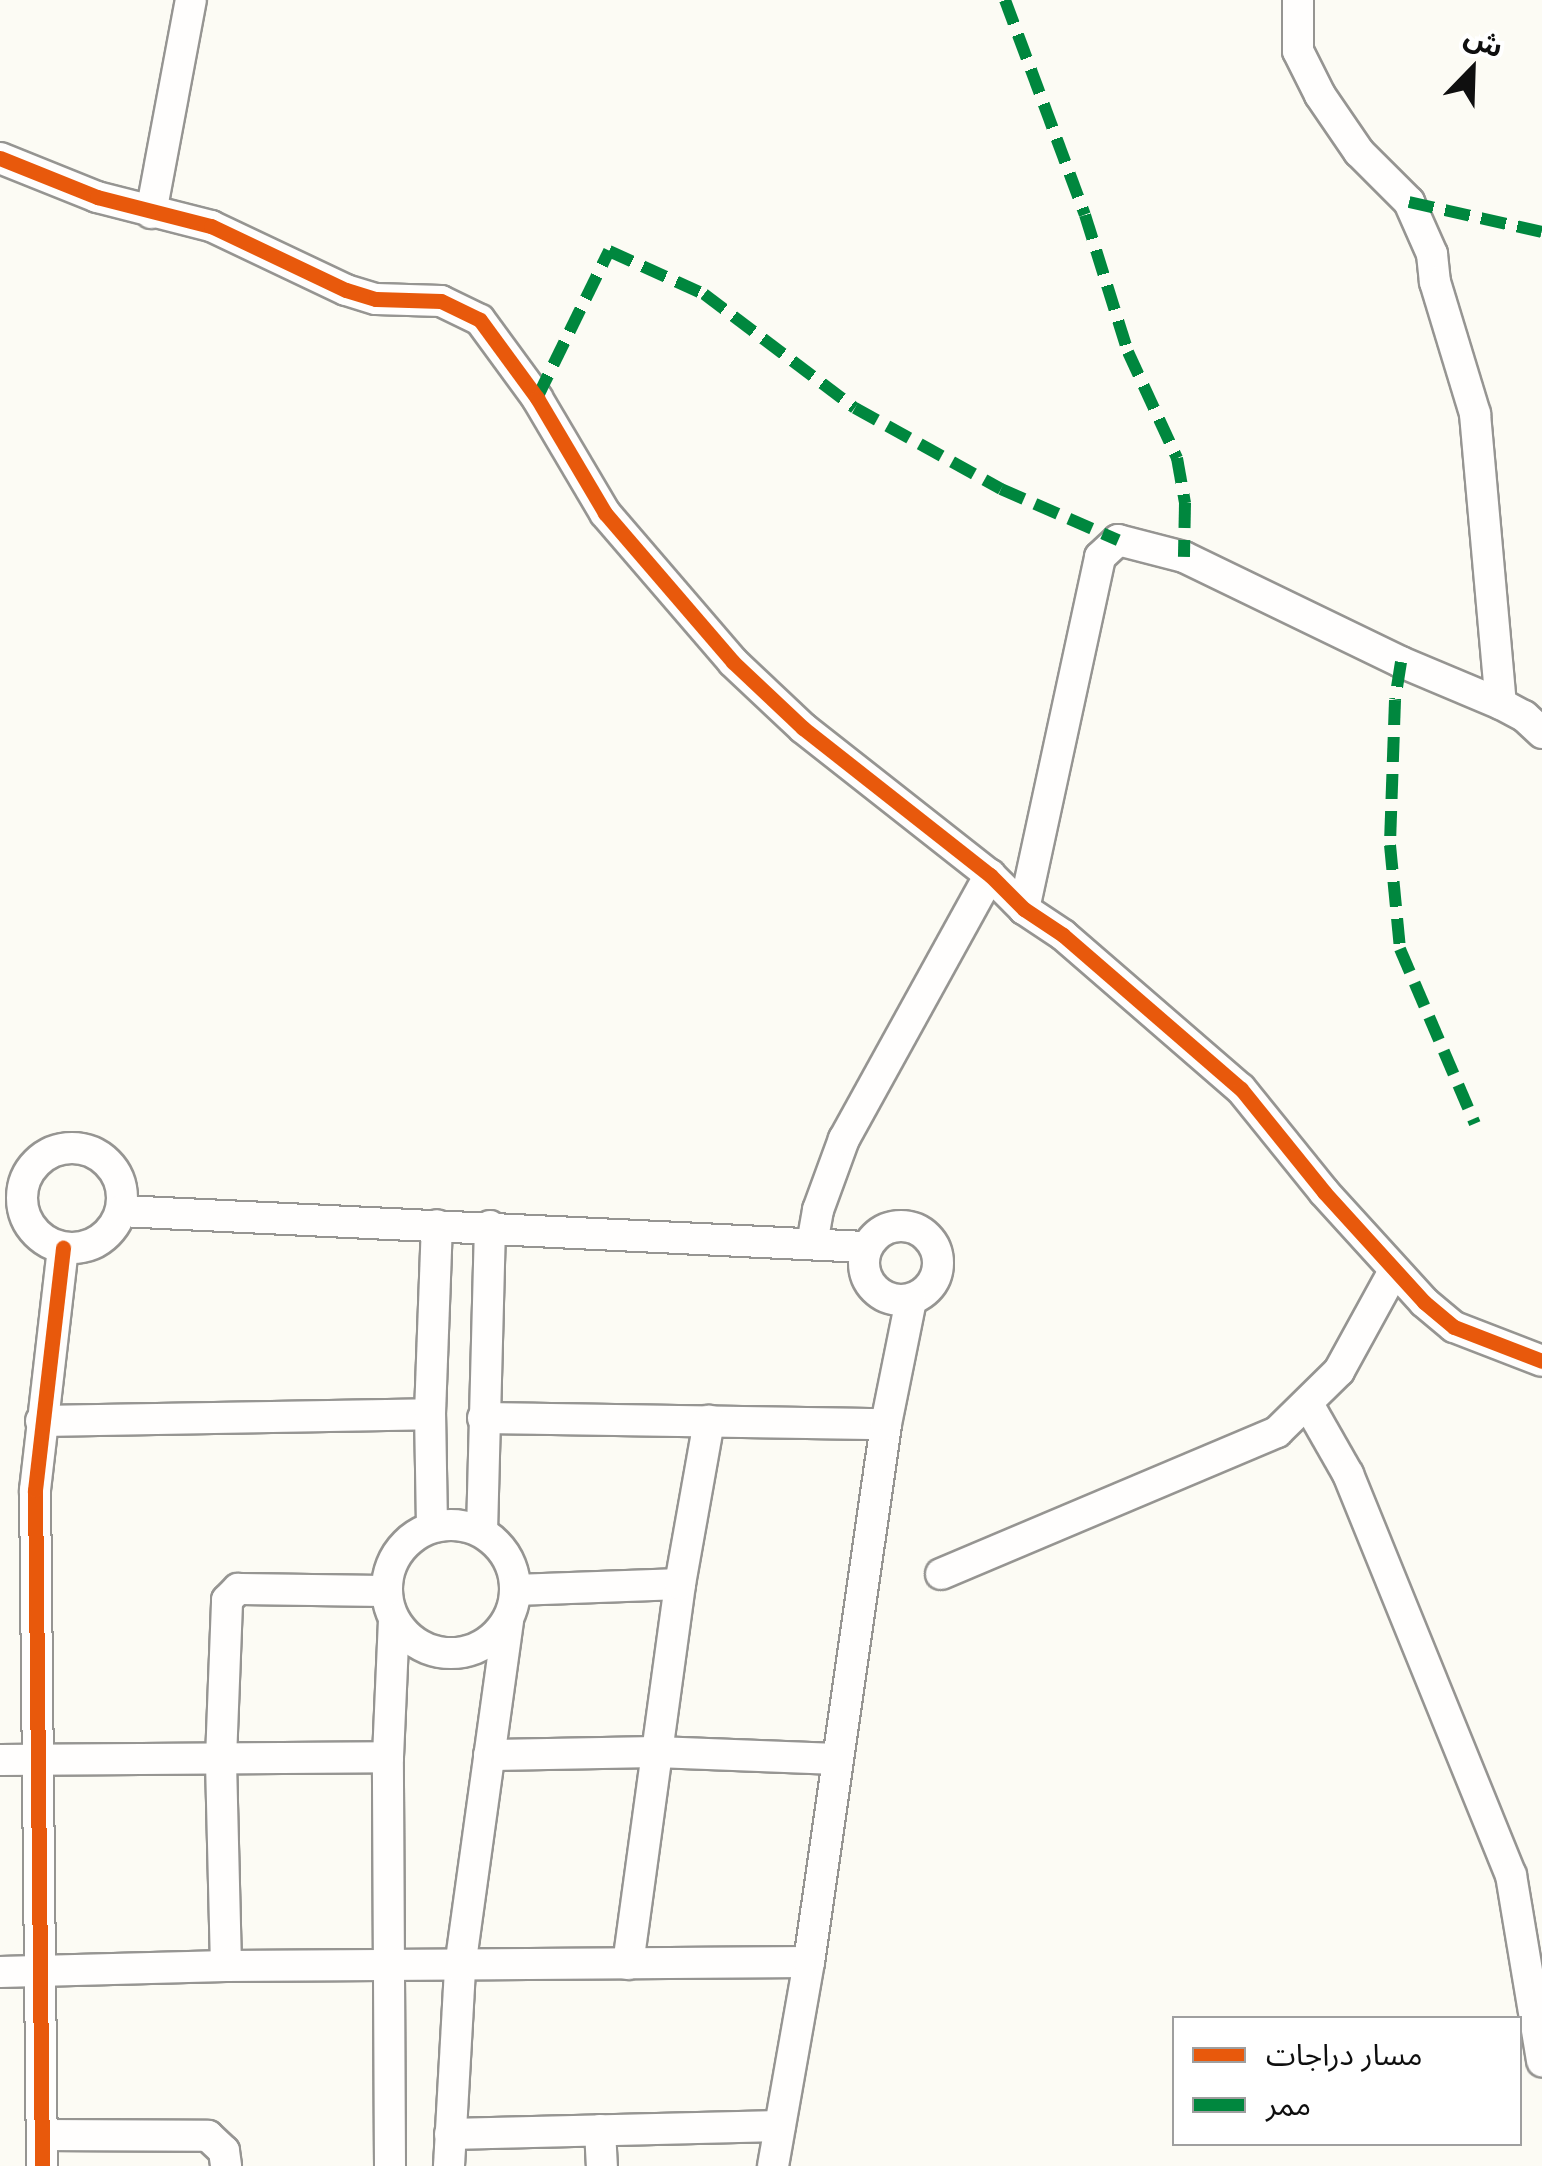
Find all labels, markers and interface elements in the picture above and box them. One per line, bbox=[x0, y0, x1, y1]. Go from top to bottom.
text: ش bbox=[1460, 19, 1508, 65]
north arrow bbox=[1422, 20, 1522, 120]
legend bbox=[1172, 2016, 1522, 2146]
text: مسار دراجات bbox=[1266, 2037, 1422, 2072]
text: ممر bbox=[1266, 2087, 1311, 2122]

